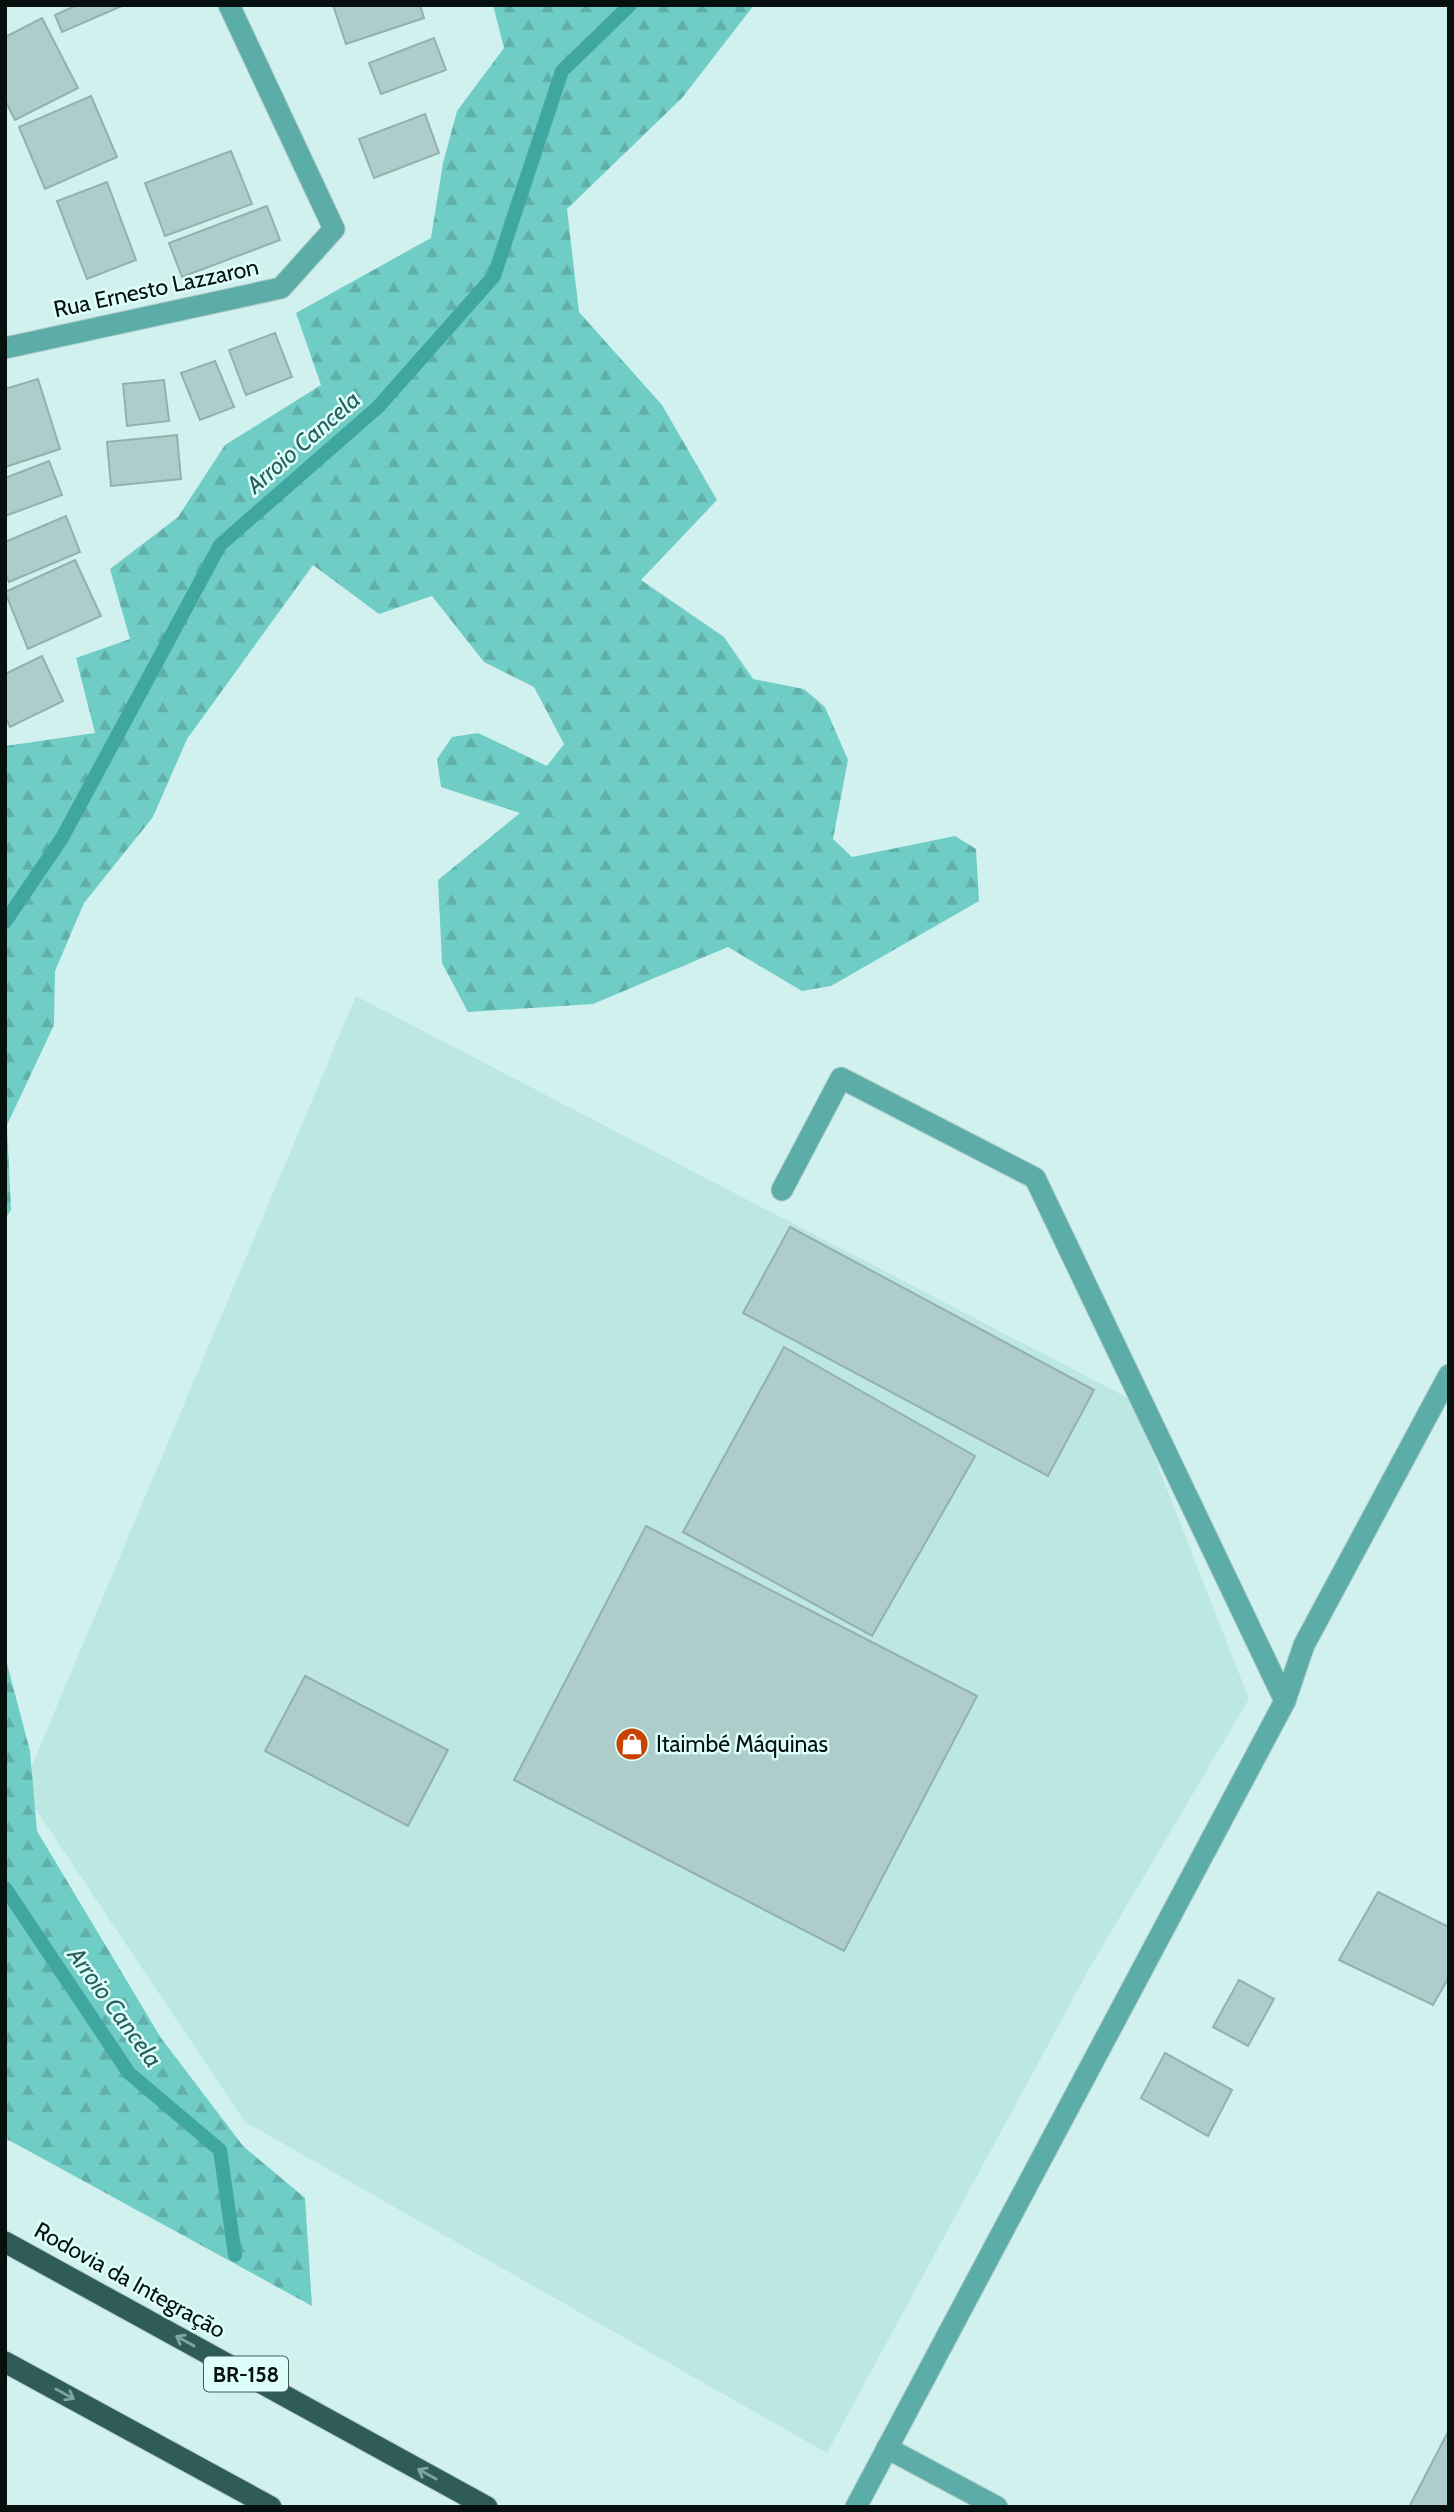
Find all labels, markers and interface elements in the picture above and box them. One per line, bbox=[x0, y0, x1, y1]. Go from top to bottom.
street label: Rua Ernesto Lazzaron bbox=[51, 253, 261, 323]
water label: Arroio Cancela bbox=[239, 385, 366, 500]
shop icon: Itaimbé Máquinas bbox=[613, 1725, 651, 1763]
place label: Itaimbé Máquinas bbox=[656, 1730, 828, 1758]
water label: Arroio Cancela bbox=[61, 1941, 168, 2073]
street label: Rodovia da Integração bbox=[30, 2216, 230, 2344]
one-way arrow bbox=[175, 2333, 196, 2347]
road number: BR-158 bbox=[204, 2356, 288, 2392]
one-way arrow bbox=[54, 2388, 75, 2401]
one-way arrow bbox=[418, 2467, 438, 2481]

